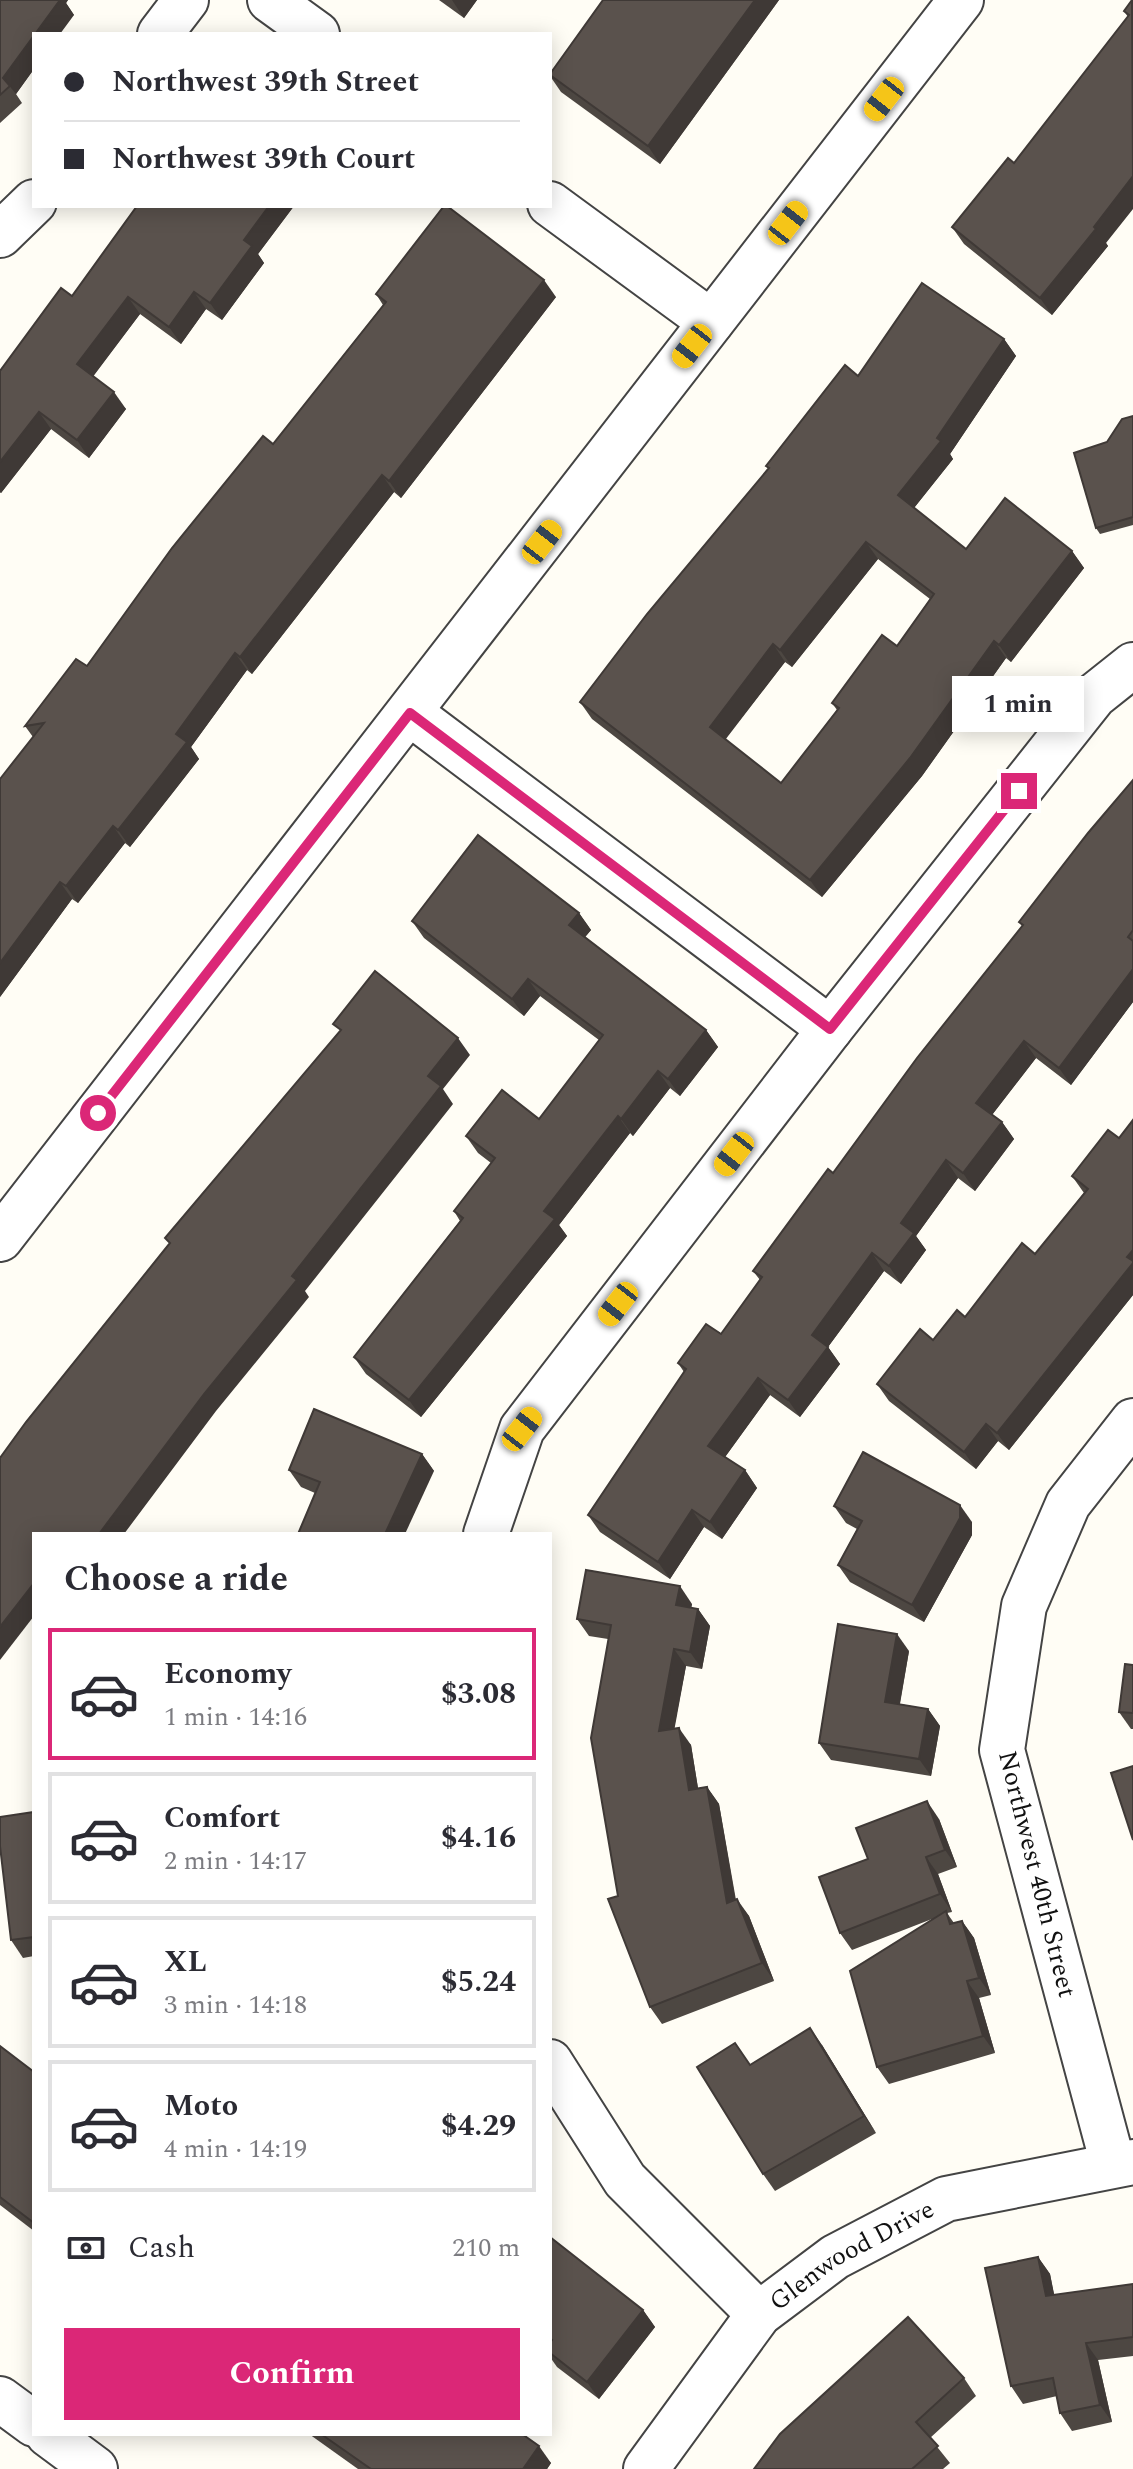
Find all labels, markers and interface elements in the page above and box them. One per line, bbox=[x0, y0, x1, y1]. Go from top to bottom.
text: Northwest 39th Street bbox=[112, 59, 419, 105]
car bbox=[860, 73, 908, 125]
text: Northwest 39th Court bbox=[112, 136, 415, 182]
car bbox=[764, 197, 812, 249]
car bbox=[668, 320, 716, 372]
car bbox=[518, 516, 566, 568]
callout: 1 min bbox=[953, 675, 1085, 731]
text: 1 min bbox=[983, 684, 1053, 724]
route end bbox=[1001, 773, 1037, 809]
route start bbox=[80, 1095, 116, 1131]
car bbox=[710, 1128, 758, 1180]
car bbox=[594, 1278, 642, 1330]
car bbox=[498, 1403, 546, 1455]
text: Choose a ride bbox=[64, 1552, 288, 1607]
text: Economy bbox=[164, 1651, 291, 1697]
icon: car bbox=[68, 1658, 140, 1730]
text: $3.08 bbox=[441, 1671, 516, 1717]
text: 1 min · 14:16 bbox=[164, 1697, 307, 1737]
street label: Northwest 40th Street bbox=[987, 1747, 1087, 2002]
text: Comfort bbox=[164, 1795, 280, 1841]
icon: car bbox=[68, 1802, 140, 1874]
text: $4.16 bbox=[441, 1815, 516, 1861]
text: 2 min · 14:17 bbox=[164, 1841, 307, 1881]
text: XL bbox=[164, 1939, 207, 1985]
icon: car bbox=[68, 1946, 140, 2018]
text: $5.24 bbox=[441, 1959, 516, 2005]
text: 3 min · 14:18 bbox=[164, 1985, 307, 2025]
text: Moto bbox=[164, 2083, 238, 2129]
icon: car bbox=[68, 2090, 140, 2162]
text: $4.29 bbox=[441, 2103, 516, 2149]
text: 4 min · 14:19 bbox=[164, 2129, 307, 2169]
street label: Glenwood Drive bbox=[761, 2190, 941, 2321]
text: Cash bbox=[128, 2225, 195, 2271]
icon: cash bbox=[64, 2226, 108, 2270]
text: 210 m bbox=[452, 2228, 520, 2268]
button: Confirm bbox=[64, 2328, 520, 2420]

